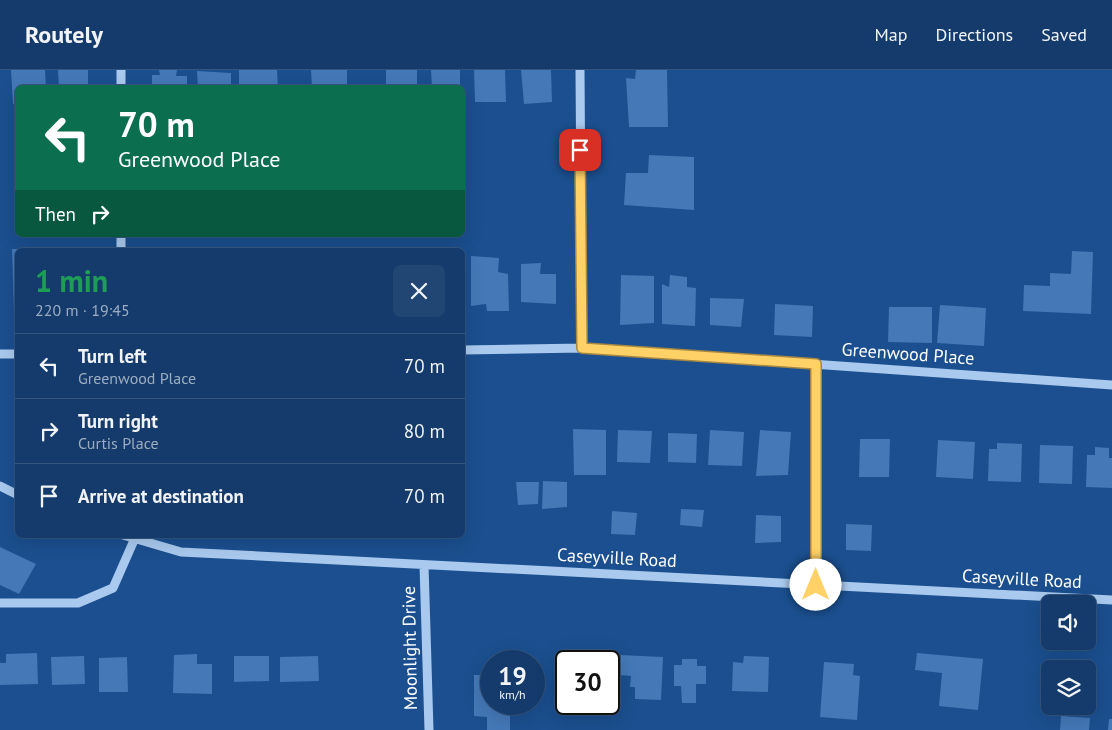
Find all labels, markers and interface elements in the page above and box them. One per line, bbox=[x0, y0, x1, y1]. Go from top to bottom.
text: Routely bbox=[25, 19, 103, 50]
text: Map bbox=[875, 23, 907, 46]
text: Directions bbox=[935, 23, 1013, 46]
text: Saved bbox=[1041, 23, 1087, 46]
text: 70 m bbox=[118, 101, 195, 147]
icon: left bbox=[35, 105, 100, 170]
pin bbox=[559, 129, 601, 171]
icon: arrive bbox=[566, 136, 594, 164]
text: Greenwood Place bbox=[118, 145, 281, 173]
icon: right bbox=[86, 200, 114, 228]
text: Then bbox=[35, 202, 76, 226]
text: 1 min bbox=[35, 261, 108, 300]
button: close bbox=[393, 265, 445, 317]
text: 220 m · 19:45 bbox=[35, 300, 130, 320]
street label: Greenwood Place bbox=[841, 337, 975, 370]
text: Turn left bbox=[78, 344, 147, 368]
icon: left bbox=[35, 352, 63, 380]
text: 70 m bbox=[404, 354, 445, 378]
text: Greenwood Place bbox=[78, 368, 196, 388]
text: Turn right bbox=[78, 409, 158, 433]
icon: right bbox=[35, 417, 63, 445]
text: 80 m bbox=[404, 419, 445, 443]
text: Curtis Place bbox=[78, 433, 159, 453]
icon: arrive bbox=[35, 482, 63, 510]
text: Arrive at destination bbox=[78, 484, 244, 508]
text: 70 m bbox=[404, 484, 445, 508]
street label: Caseyville Road bbox=[557, 543, 677, 572]
position arrow bbox=[789, 558, 841, 610]
street label: Caseyville Road bbox=[962, 564, 1082, 593]
street label: Moonlight Drive bbox=[397, 586, 422, 710]
map controls bbox=[1041, 595, 1096, 715]
button: sound bbox=[1041, 595, 1096, 650]
speed limit sign: 30 bbox=[555, 650, 620, 715]
text: 19 bbox=[498, 660, 527, 692]
button: layers bbox=[1041, 660, 1096, 715]
text: km/h bbox=[499, 687, 526, 702]

